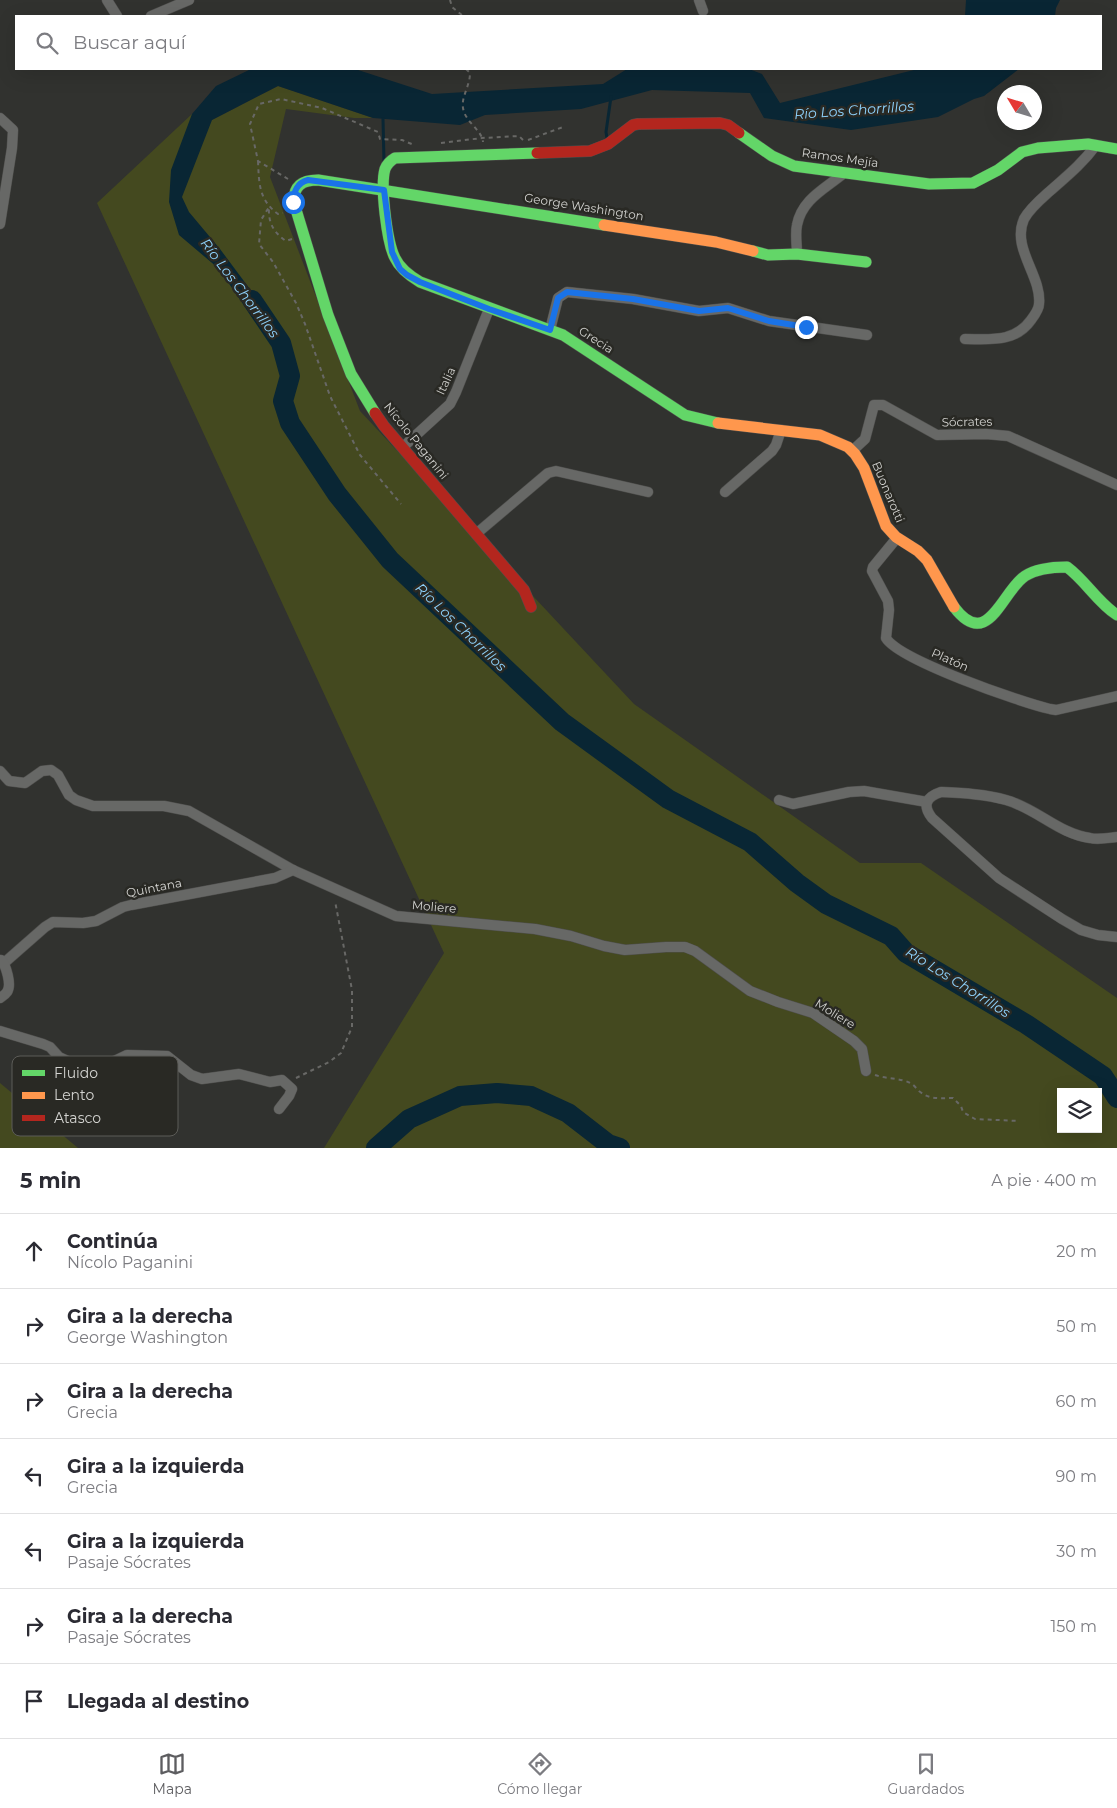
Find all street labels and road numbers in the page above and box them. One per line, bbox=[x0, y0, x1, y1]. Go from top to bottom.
street label: Ramos Mejía bbox=[801, 145, 879, 170]
street label: George Washington bbox=[523, 190, 645, 223]
street label: Grecia bbox=[576, 323, 616, 356]
street label: Italia bbox=[433, 365, 458, 397]
street label: Nícolo Paganini bbox=[381, 399, 452, 482]
street label: Sócrates bbox=[941, 414, 993, 429]
street label: Buonarotti bbox=[869, 459, 908, 525]
street label: Platón bbox=[929, 645, 971, 674]
street label: Quintana bbox=[125, 875, 183, 900]
street label: Moliere bbox=[411, 897, 457, 916]
street label: Moliere bbox=[812, 995, 858, 1032]

